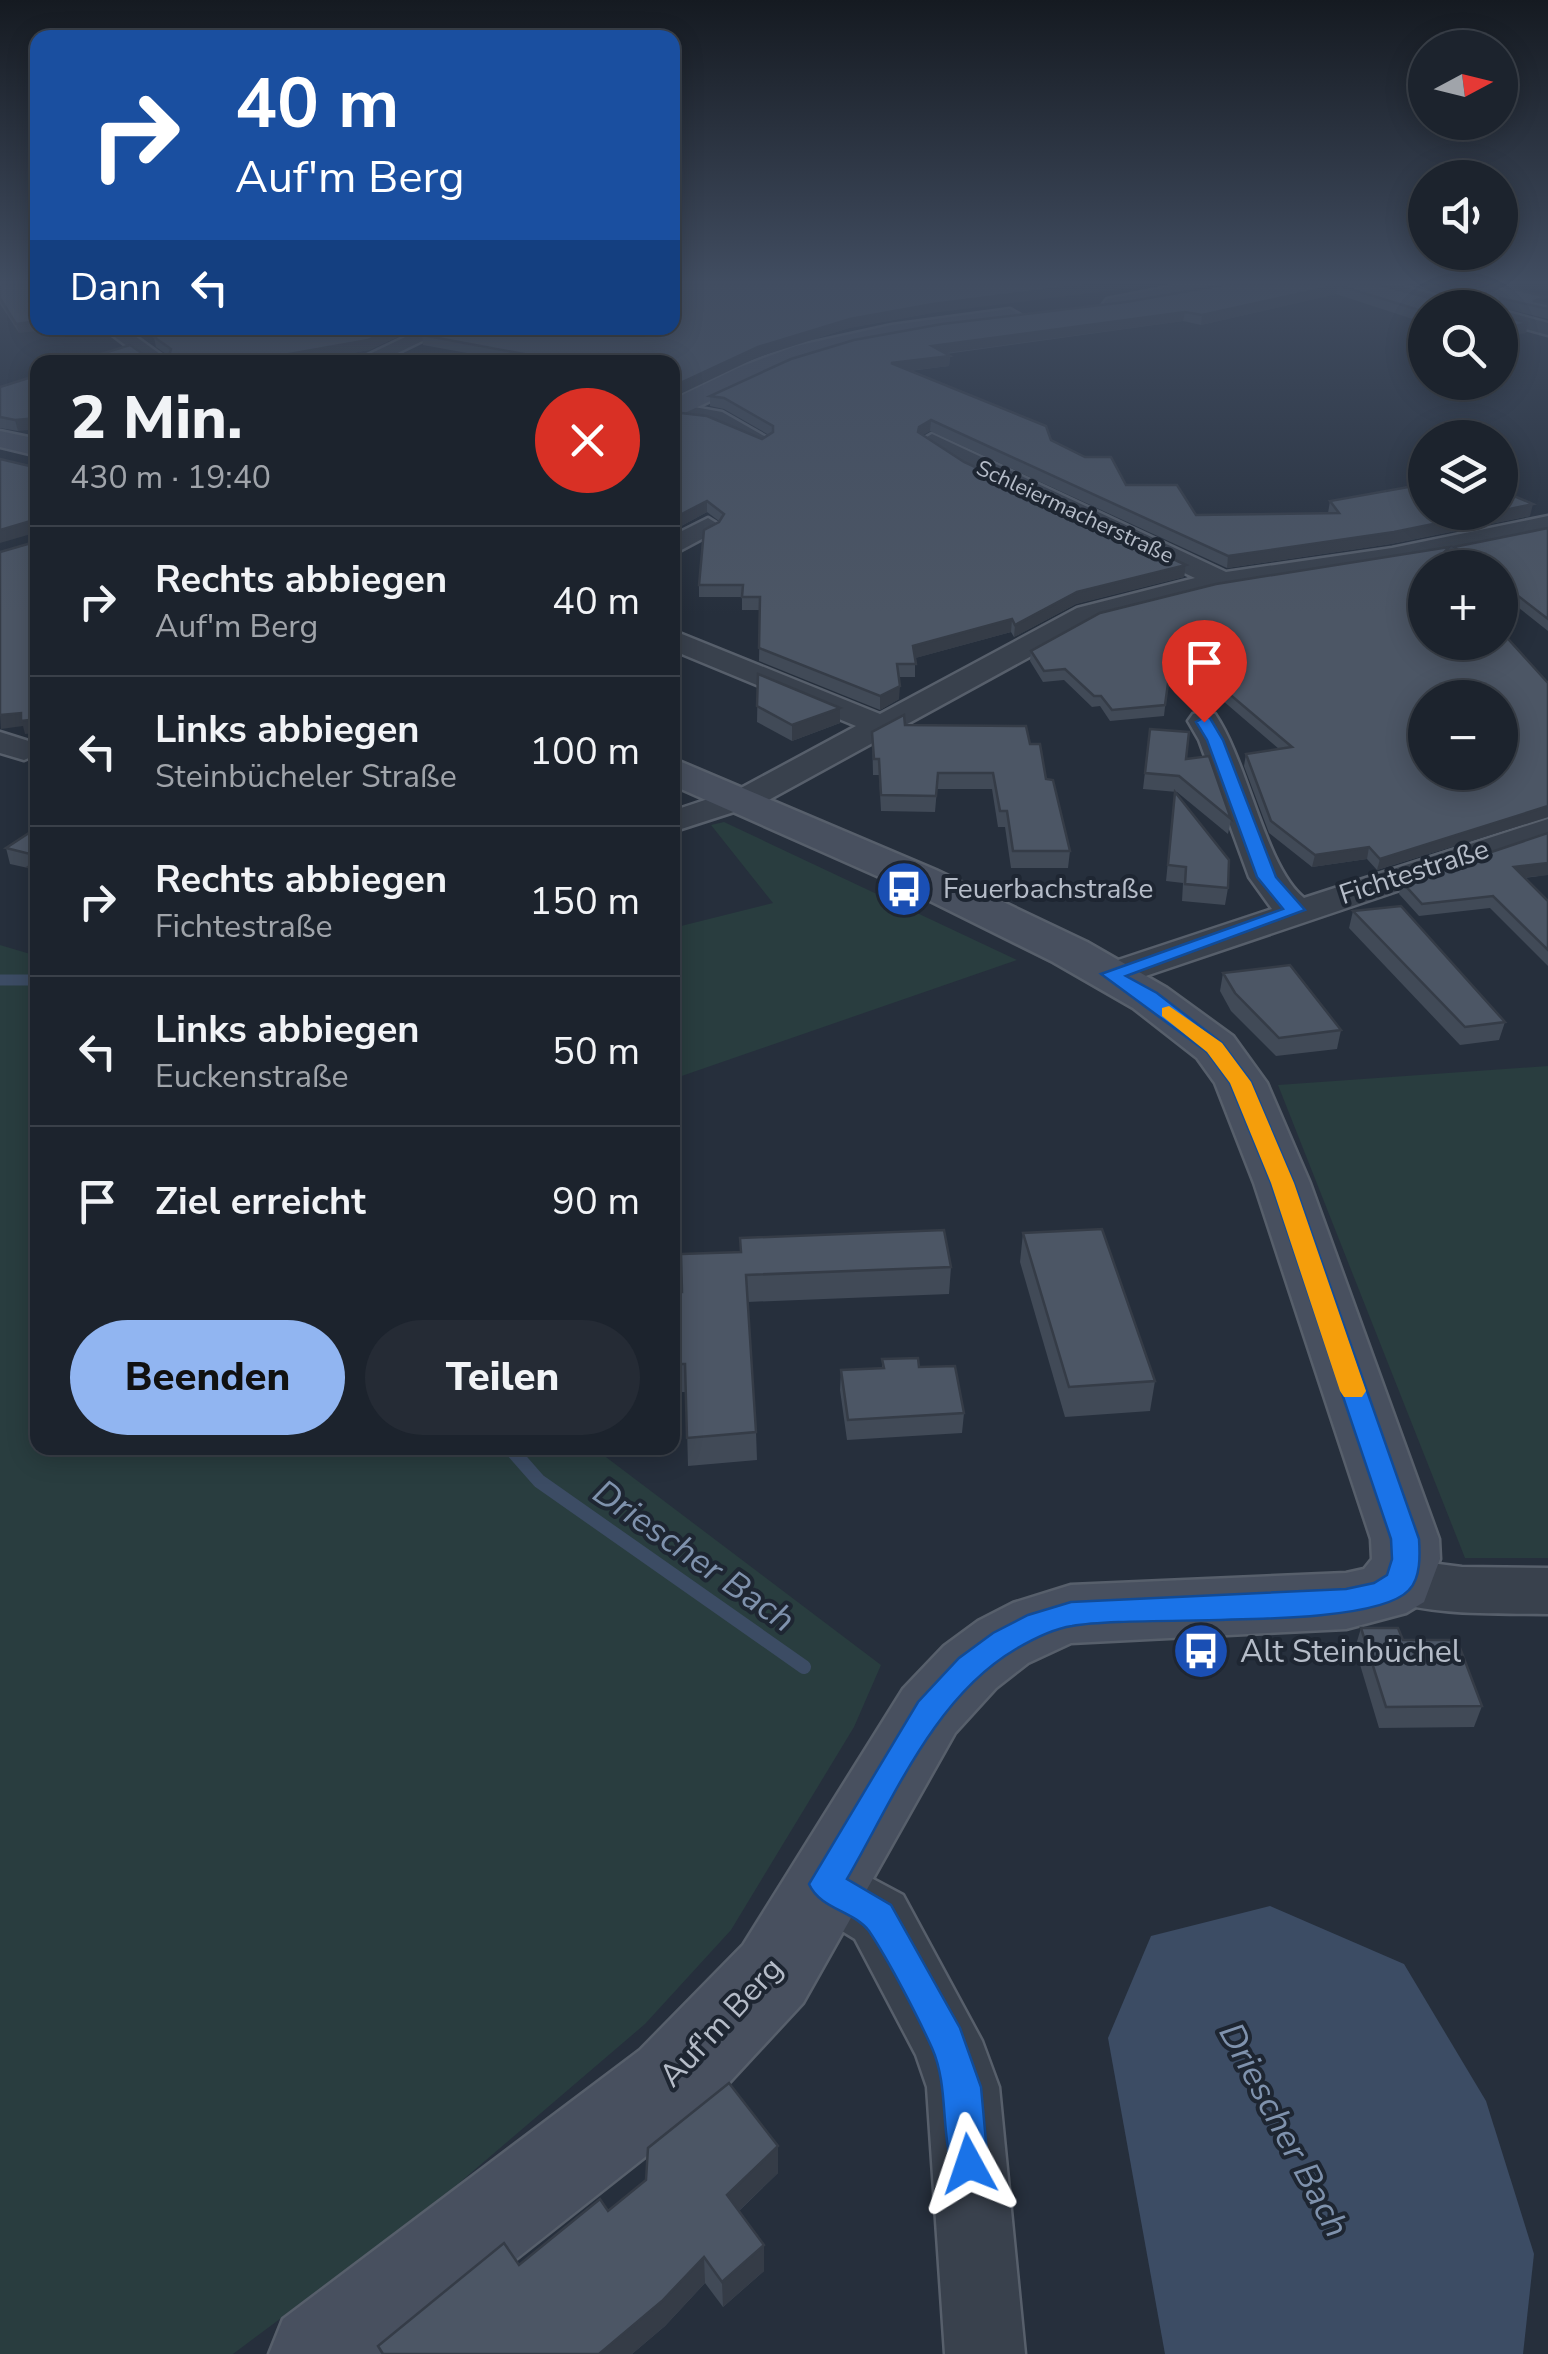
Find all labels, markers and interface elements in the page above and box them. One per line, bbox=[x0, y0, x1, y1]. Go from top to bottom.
north arrow bbox=[1408, 30, 1518, 140]
map controls bbox=[1408, 30, 1518, 790]
text: 40 m bbox=[235, 56, 399, 152]
icon: right bbox=[70, 70, 200, 200]
text: Auf'm Berg bbox=[235, 147, 465, 208]
button: sound bbox=[1408, 160, 1518, 270]
icon: left bbox=[182, 260, 237, 315]
text: Dann bbox=[70, 262, 162, 313]
button: search bbox=[1408, 290, 1518, 400]
text: 2 Min. bbox=[70, 377, 243, 459]
button: close bbox=[535, 388, 640, 493]
button: layers bbox=[1408, 420, 1518, 530]
street label: Schleiermacherstraße bbox=[971, 453, 1179, 571]
text: 430 m · 19:40 bbox=[70, 456, 271, 499]
button: + bbox=[1408, 550, 1518, 660]
text: Rechts abbiegen bbox=[155, 554, 447, 605]
icon: right bbox=[70, 574, 125, 629]
text: 40 m bbox=[552, 576, 640, 627]
text: Auf'm Berg bbox=[155, 605, 318, 648]
pin bbox=[1162, 620, 1247, 723]
icon: arrive bbox=[1177, 635, 1232, 690]
button: − bbox=[1408, 680, 1518, 790]
text: Links abbiegen bbox=[155, 704, 420, 755]
icon: left bbox=[70, 724, 125, 779]
text: 100 m bbox=[529, 726, 640, 777]
text: Steinbücheler Straße bbox=[155, 755, 457, 798]
street label: Fichtestraße bbox=[1334, 830, 1494, 914]
text: Rechts abbiegen bbox=[155, 854, 447, 905]
bus stop icon: Feuerbachstraße bbox=[874, 859, 934, 919]
place label: Feuerbachstraße bbox=[943, 870, 1153, 908]
icon: right bbox=[70, 874, 125, 929]
text: 150 m bbox=[529, 876, 640, 927]
text: Fichtestraße bbox=[155, 905, 332, 948]
text: Links abbiegen bbox=[155, 1004, 420, 1055]
icon: left bbox=[70, 1024, 125, 1079]
text: 50 m bbox=[552, 1026, 640, 1077]
text: Euckenstraße bbox=[155, 1055, 349, 1098]
icon: arrive bbox=[70, 1174, 125, 1229]
text: Ziel erreicht bbox=[155, 1176, 366, 1227]
text: 90 m bbox=[552, 1176, 640, 1227]
button: Beenden bbox=[70, 1320, 345, 1435]
button: Teilen bbox=[365, 1320, 640, 1435]
water label: Driescher Bach bbox=[584, 1469, 804, 1643]
bus stop icon: Alt Steinbüchel bbox=[1171, 1621, 1231, 1681]
place label: Alt Steinbüchel bbox=[1240, 1630, 1462, 1673]
street label: Auf'm Berg bbox=[650, 1948, 792, 2096]
water label: Driescher Bach bbox=[1208, 2015, 1360, 2245]
position arrow bbox=[917, 2112, 1021, 2216]

